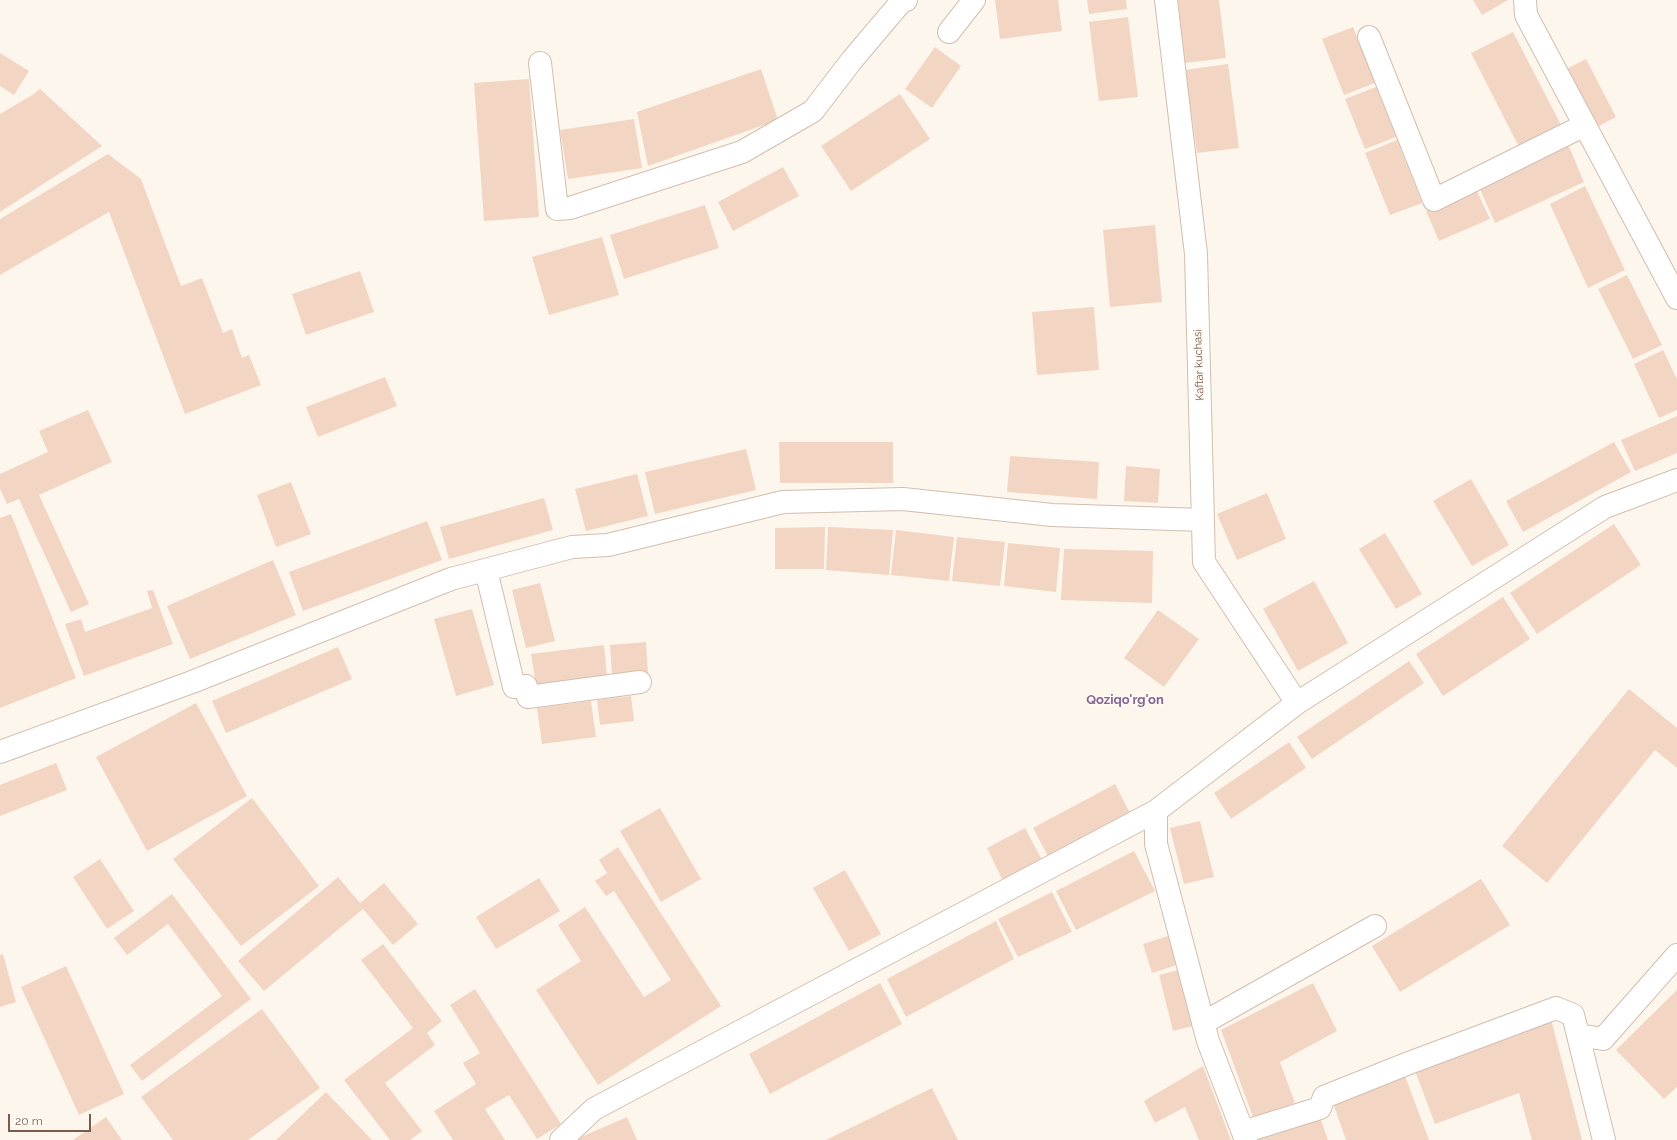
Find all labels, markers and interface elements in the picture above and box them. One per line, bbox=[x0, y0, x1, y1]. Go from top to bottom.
street label: Kaftar kuchasi bbox=[1191, 329, 1207, 401]
district label: Qoziqo'rg'on bbox=[1086, 692, 1164, 708]
scale bar bbox=[10, 1106, 93, 1132]
text: 20 m bbox=[15, 1114, 43, 1128]

